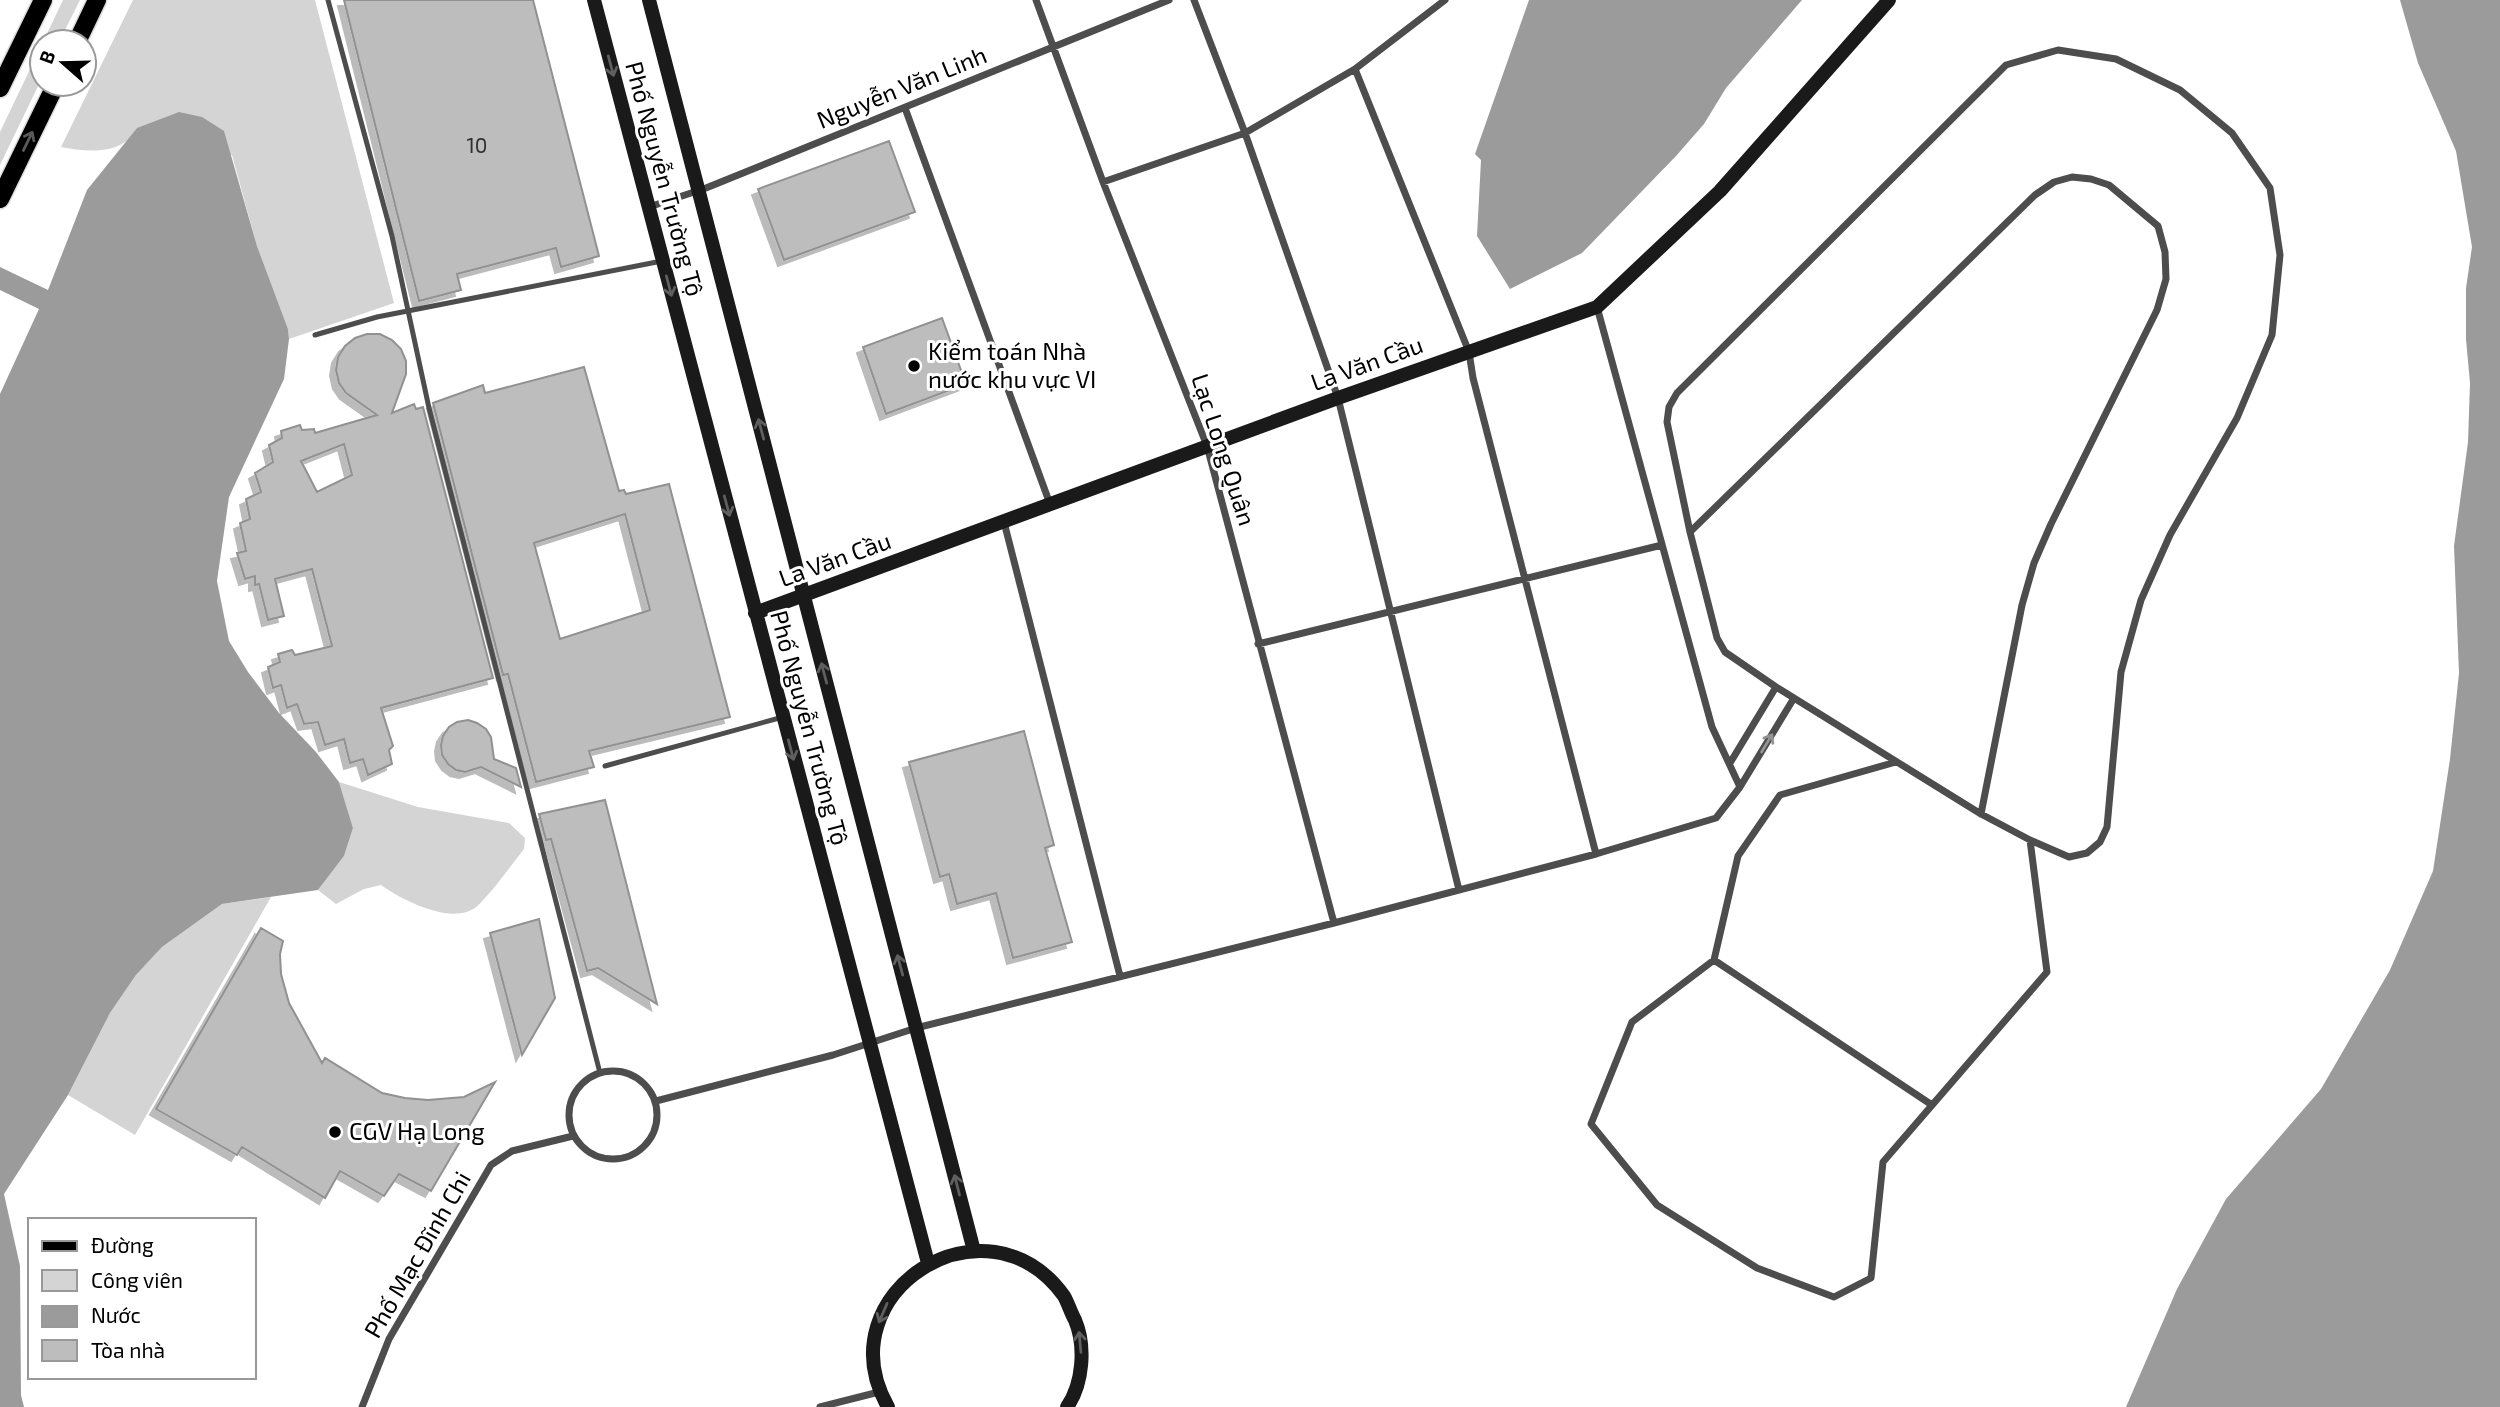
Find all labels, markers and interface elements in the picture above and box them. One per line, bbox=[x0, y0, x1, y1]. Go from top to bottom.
north arrow bbox=[28, 28, 98, 98]
street label: Nguyễn Văn Linh bbox=[812, 39, 991, 134]
text: B bbox=[34, 47, 59, 67]
one-way arrow bbox=[605, 54, 618, 77]
street label: Phố Nguyễn Trường Tộ bbox=[620, 58, 711, 299]
one-way arrow bbox=[22, 131, 35, 152]
house number: 10 bbox=[466, 132, 488, 157]
one-way arrow bbox=[663, 274, 676, 297]
street label: La Văn Cầu bbox=[1306, 329, 1427, 396]
place label: Kiểm toán Nhà nước khu vực VI bbox=[928, 336, 1096, 393]
marker: Kiểm toán Nhà nước khu vực VI bbox=[906, 358, 922, 374]
street label: Lạc Long Quân bbox=[1186, 370, 1263, 529]
one-way arrow bbox=[754, 418, 767, 441]
one-way arrow bbox=[721, 494, 734, 517]
street label: La Văn Cầu bbox=[774, 525, 895, 592]
street label: Phố Nguyễn Trường Tộ bbox=[765, 607, 856, 848]
one-way arrow bbox=[817, 662, 830, 685]
one-way arrow bbox=[1761, 733, 1775, 753]
one-way arrow bbox=[785, 738, 798, 761]
one-way arrow bbox=[893, 954, 906, 976]
place label: CGV Hạ Long bbox=[349, 1116, 485, 1145]
marker: CGV Hạ Long bbox=[327, 1124, 343, 1140]
street label: Phố Mạc Đĩnh Chi bbox=[357, 1166, 476, 1343]
one-way arrow bbox=[950, 1174, 963, 1197]
legend bbox=[28, 1218, 256, 1379]
text: Đường bbox=[91, 1232, 154, 1257]
text: Công viên bbox=[91, 1267, 183, 1292]
text: Nước bbox=[91, 1302, 141, 1327]
one-way arrow bbox=[876, 1302, 889, 1324]
one-way arrow bbox=[1073, 1331, 1086, 1353]
text: Tòa nhà bbox=[91, 1337, 165, 1362]

